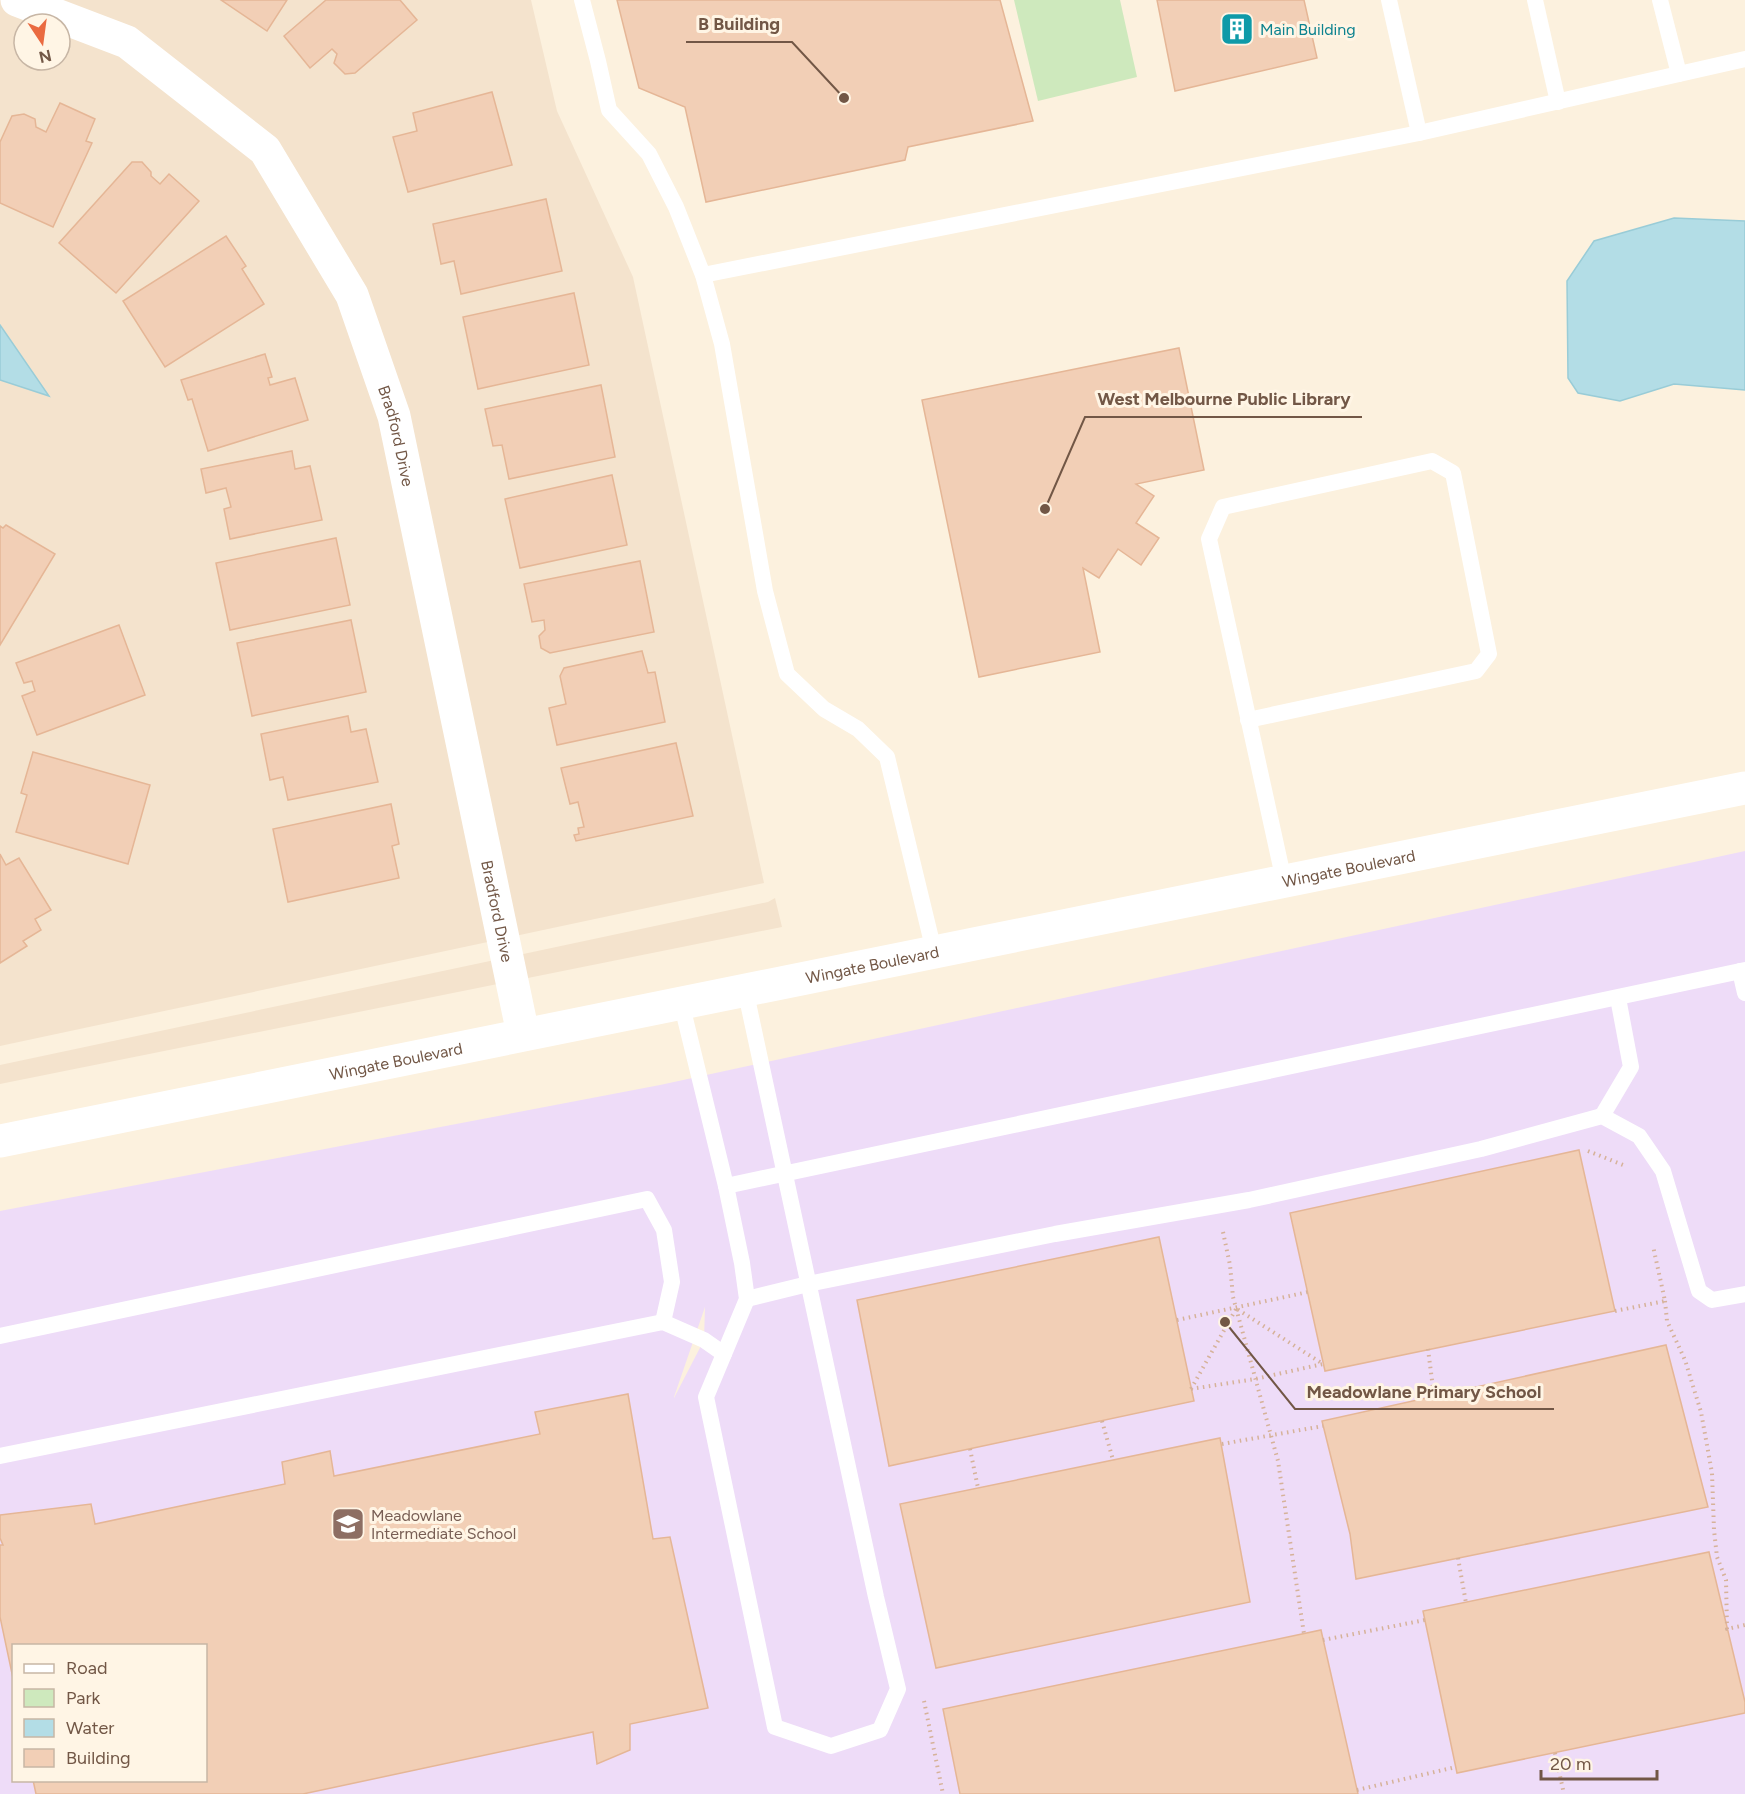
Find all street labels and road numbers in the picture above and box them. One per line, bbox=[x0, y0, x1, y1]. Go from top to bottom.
street label: Bradford Drive bbox=[375, 383, 418, 488]
street label: Wingate Boulevard bbox=[1280, 845, 1417, 891]
street label: Bradford Drive bbox=[477, 858, 517, 964]
street label: Wingate Boulevard bbox=[804, 942, 941, 987]
street label: Wingate Boulevard bbox=[328, 1038, 464, 1084]

